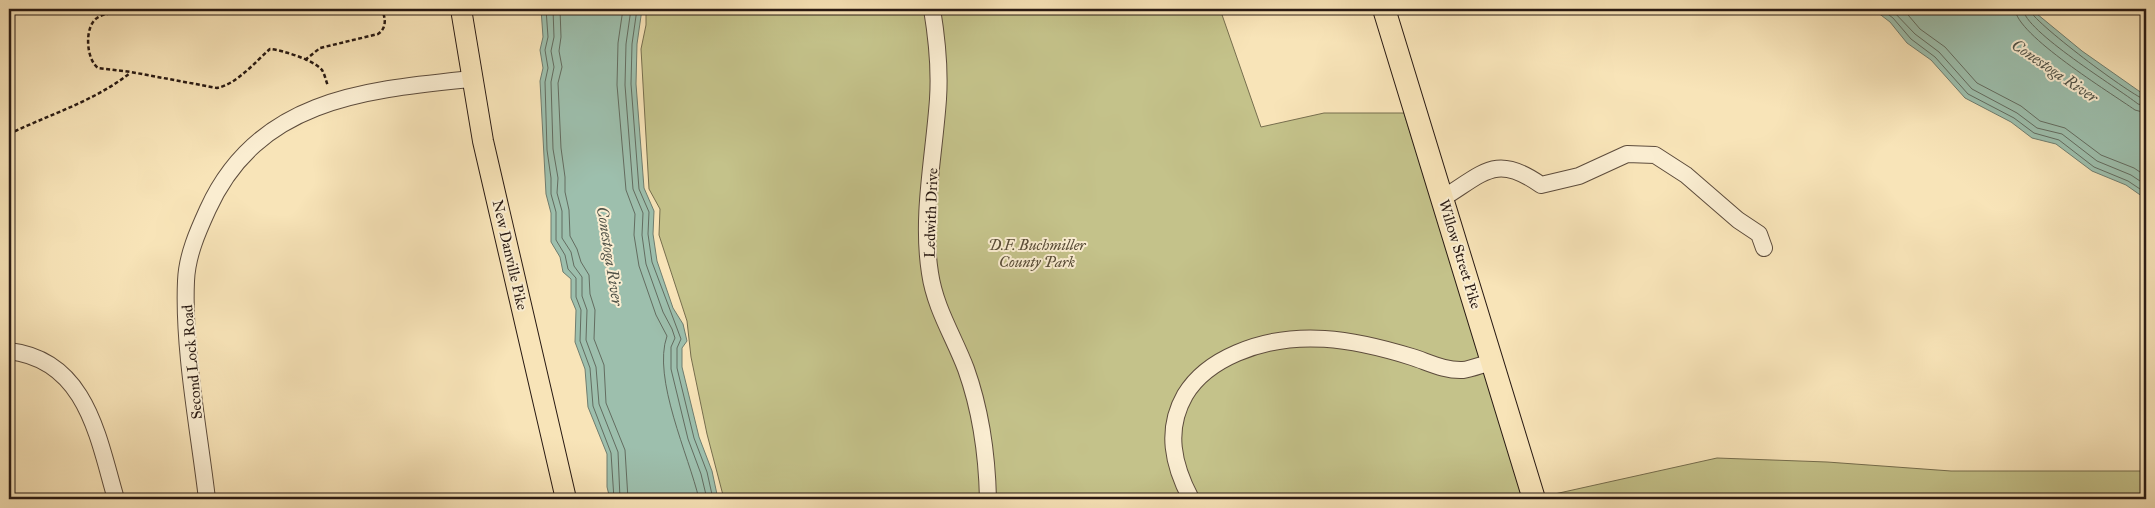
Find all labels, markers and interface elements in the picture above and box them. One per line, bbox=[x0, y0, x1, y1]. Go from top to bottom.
water label: Conestoga River bbox=[2008, 35, 2103, 108]
street label: Ledwith Drive bbox=[920, 168, 942, 258]
street label: Willow Street Pike bbox=[1435, 197, 1485, 311]
street label: New Danville Pike bbox=[489, 198, 531, 312]
water label: Conestoga River bbox=[593, 205, 627, 308]
park label: D.F. Buchmiller County Park bbox=[988, 236, 1086, 271]
street label: Second Lock Road bbox=[178, 303, 206, 420]

